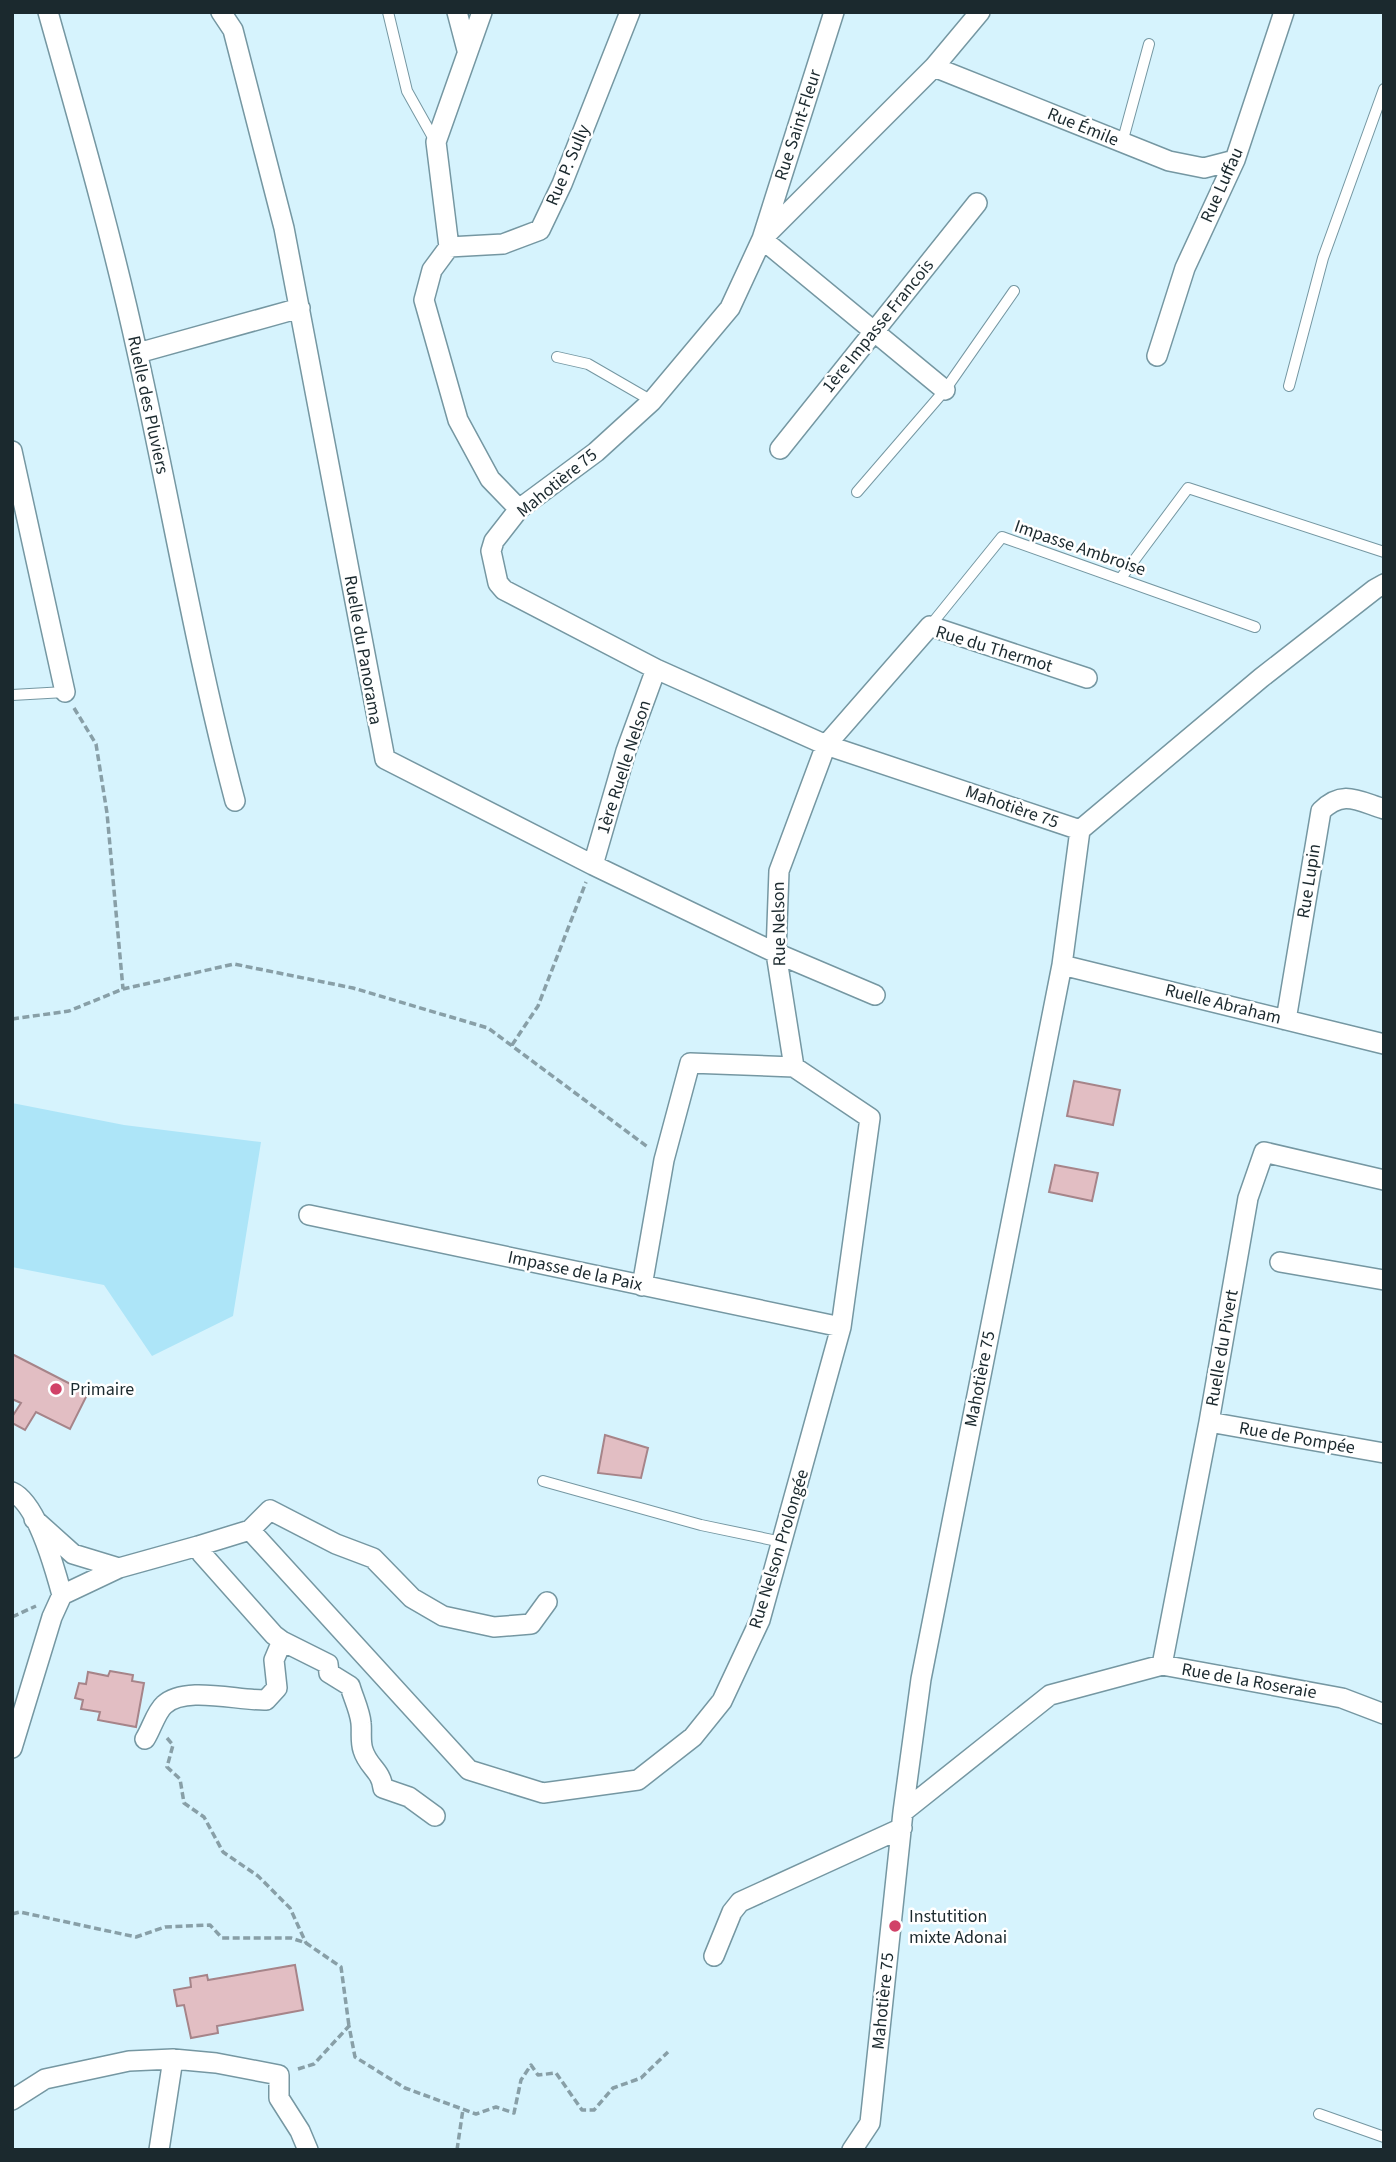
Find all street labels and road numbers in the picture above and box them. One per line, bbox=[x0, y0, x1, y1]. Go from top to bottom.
street label: Rue Saint-Fleur bbox=[768, 66, 828, 184]
street label: Rue Émile bbox=[1044, 101, 1122, 153]
street label: Rue P. Sully bbox=[540, 120, 596, 209]
street label: Rue Luffau bbox=[1194, 143, 1250, 227]
street label: 1ère Impasse Francois bbox=[816, 254, 940, 398]
street label: Ruelle des Pluviers bbox=[121, 334, 175, 476]
street label: Mahotière 75 bbox=[511, 443, 603, 523]
street label: Impasse Ambroise bbox=[1011, 514, 1149, 582]
street label: Ruelle du Panorama bbox=[338, 573, 388, 727]
street label: Rue du Thermot bbox=[932, 619, 1056, 679]
street label: 1ère Ruelle Nelson bbox=[591, 697, 657, 837]
street label: Mahotière 75 bbox=[962, 779, 1062, 835]
street label: Rue Lupin bbox=[1291, 842, 1327, 920]
street label: Rue Nelson bbox=[766, 881, 792, 967]
street label: Ruelle Abraham bbox=[1162, 977, 1284, 1031]
street label: Impasse de la Paix bbox=[505, 1245, 645, 1297]
street label: Ruelle du Pivert bbox=[1199, 1288, 1245, 1408]
street label: Mahotière 75 bbox=[958, 1329, 1002, 1429]
street label: Rue de Pompée bbox=[1237, 1415, 1357, 1461]
street label: Rue Nelson Prolongée bbox=[743, 1466, 815, 1632]
street label: Rue de la Roseraie bbox=[1179, 1657, 1319, 1705]
street label: Mahotière 75 bbox=[865, 1951, 901, 2051]

